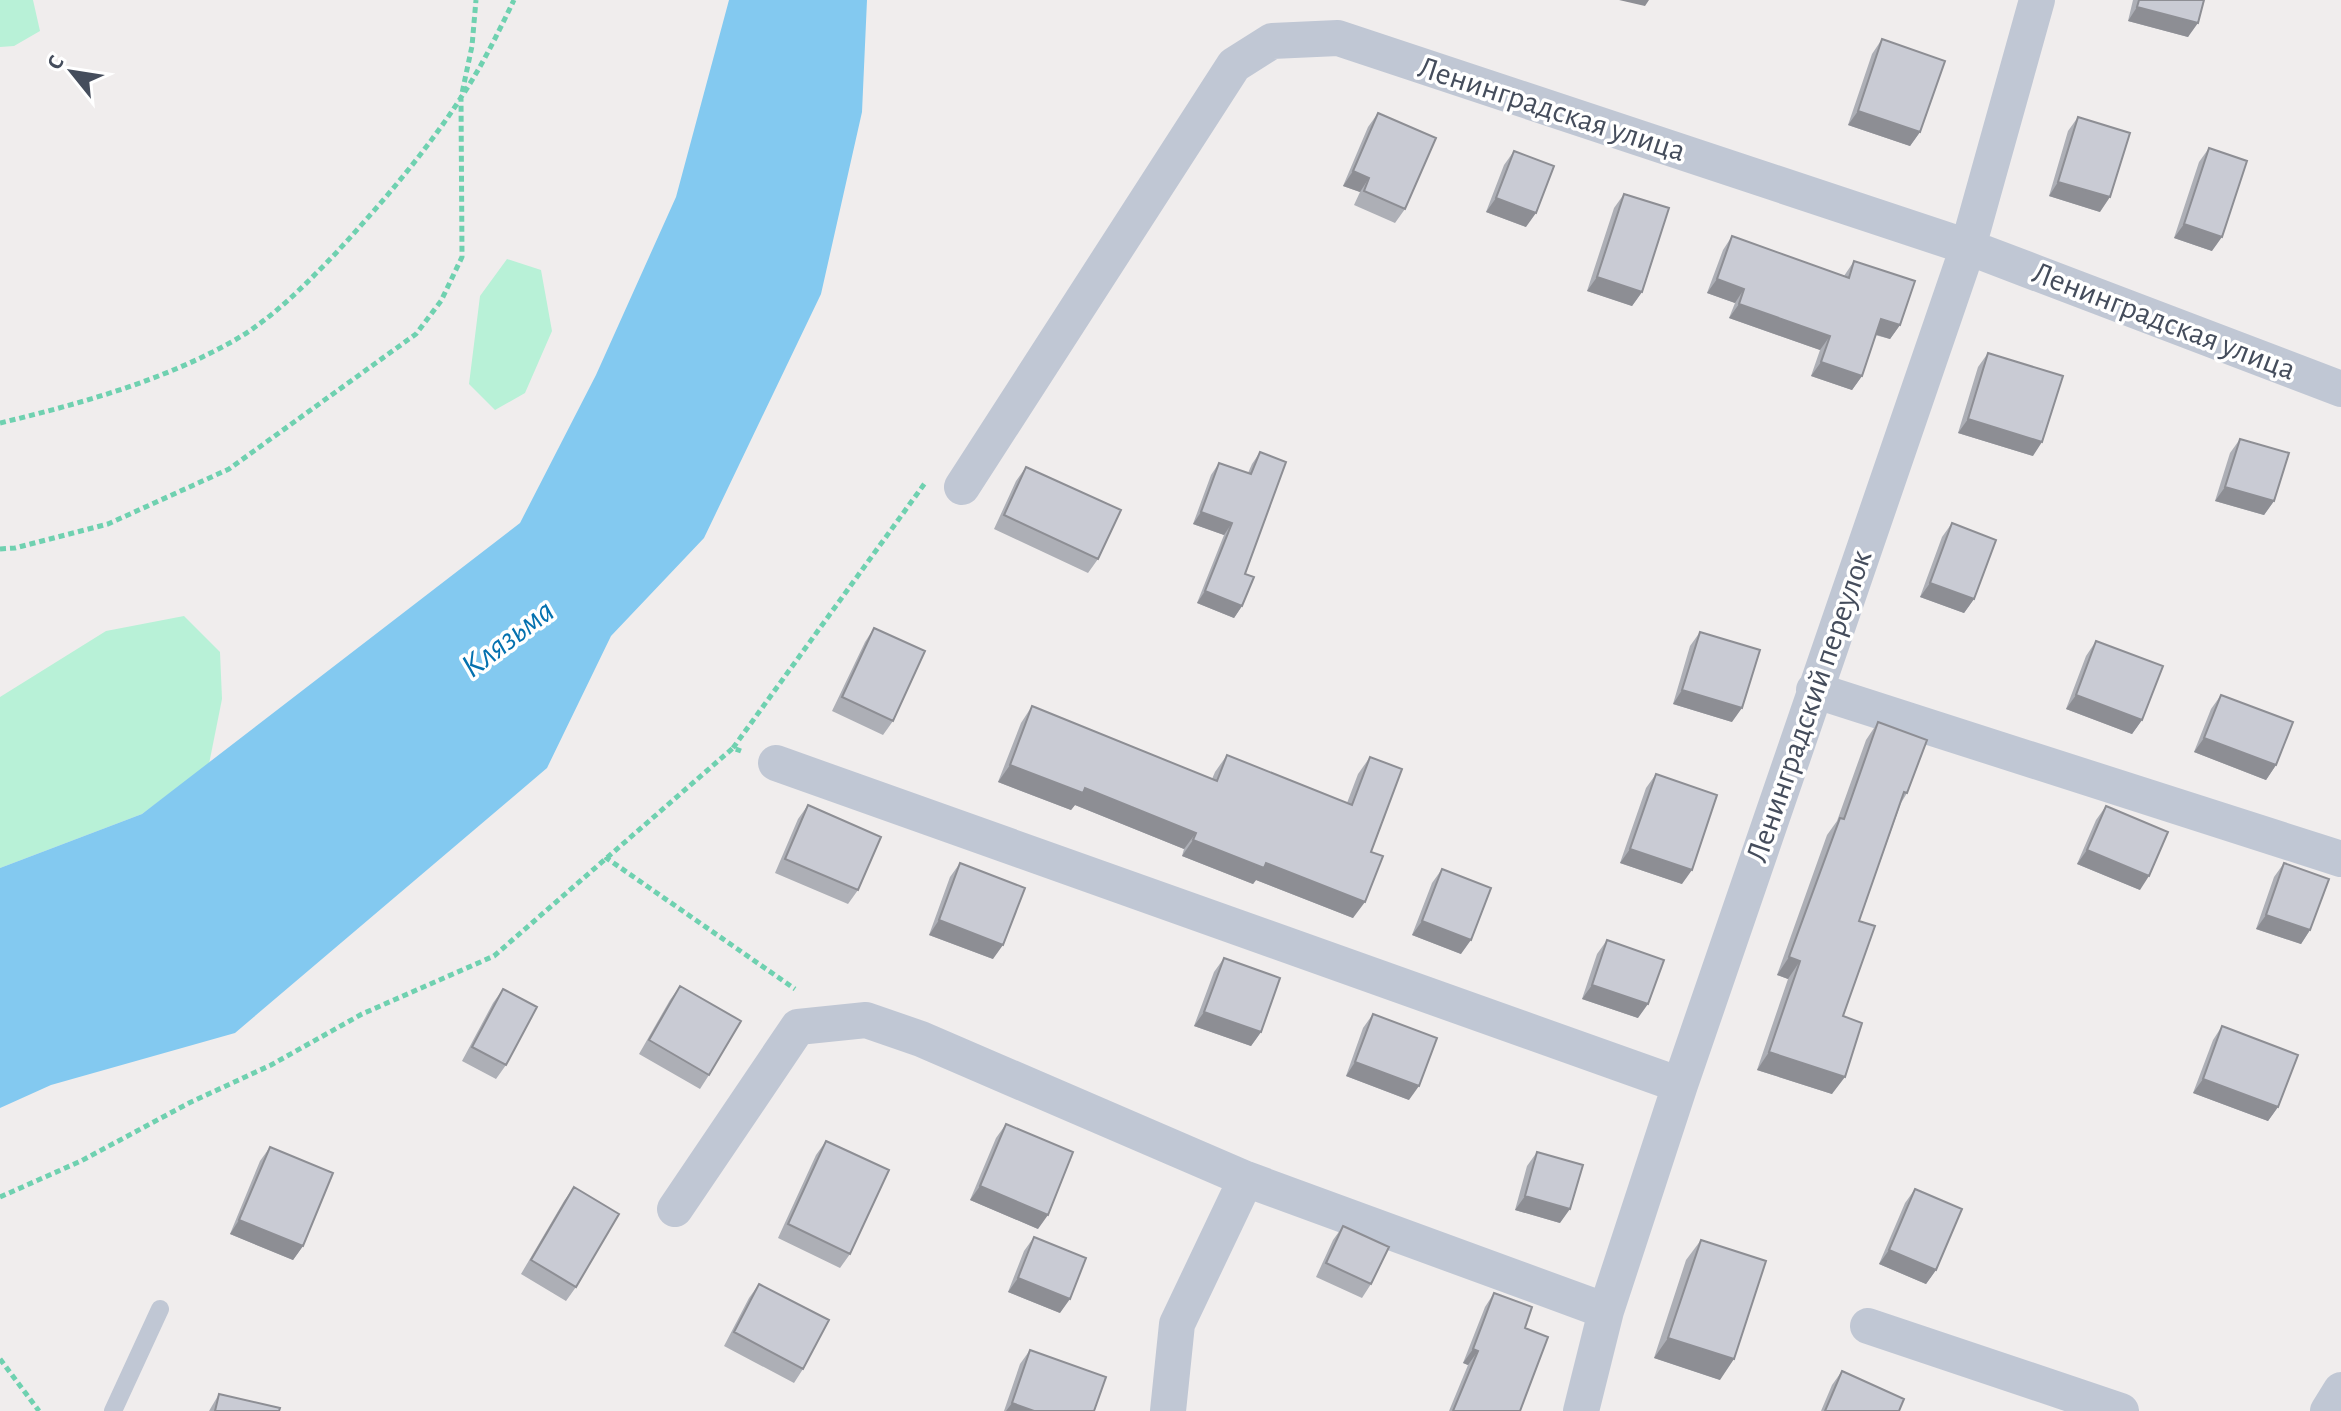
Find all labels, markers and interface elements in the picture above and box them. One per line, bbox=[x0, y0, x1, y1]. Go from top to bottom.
north arrow bbox=[32, 32, 112, 112]
street label: Ленинградская улица bbox=[1414, 51, 1690, 167]
text: С bbox=[43, 52, 68, 73]
street label: Ленинградская улица bbox=[2028, 256, 2300, 386]
street label: Ленинградский переулок bbox=[1741, 546, 1878, 866]
water label: Клязьма bbox=[455, 594, 561, 684]

